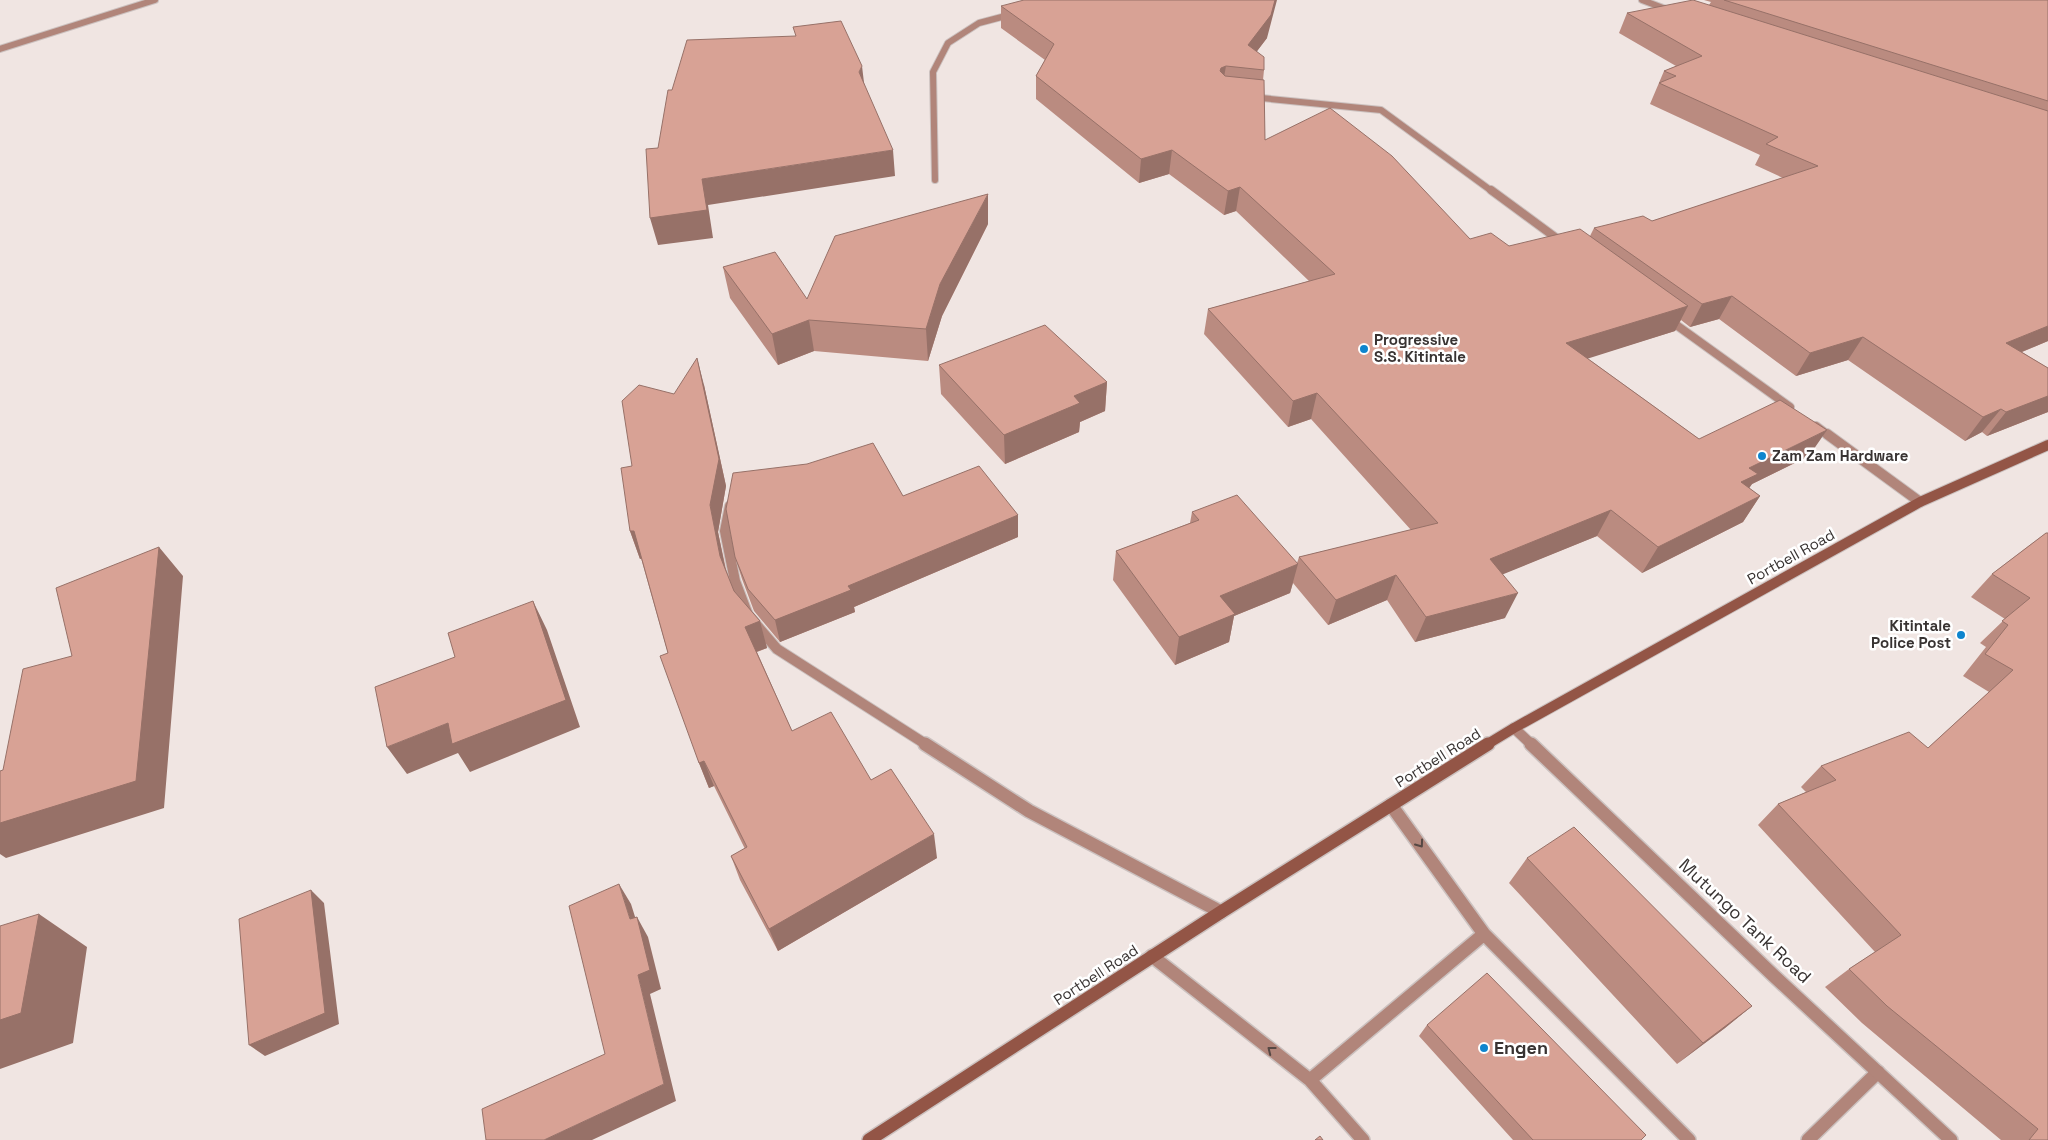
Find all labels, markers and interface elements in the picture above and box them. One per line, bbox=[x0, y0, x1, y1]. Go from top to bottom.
place label: Progressive S.S. Kitintale bbox=[1374, 330, 1466, 366]
marker: Progressive S.S. Kitintale bbox=[1358, 343, 1370, 355]
place label: Zam Zam Hardware bbox=[1772, 446, 1909, 465]
marker: Zam Zam Hardware bbox=[1756, 450, 1768, 462]
street label: Portbell Road bbox=[1744, 525, 1838, 588]
place label: Kitintale Police Post bbox=[1871, 616, 1951, 652]
marker: Kitintale Police Post bbox=[1955, 629, 1967, 641]
street label: Portbell Road bbox=[1391, 724, 1484, 791]
one-way arrow bbox=[1414, 838, 1423, 848]
street label: Mutungo Tank Road bbox=[1674, 853, 1816, 988]
street label: Portbell Road bbox=[1050, 940, 1142, 1009]
place label: Engen bbox=[1494, 1036, 1548, 1059]
marker: Engen bbox=[1478, 1042, 1490, 1054]
one-way arrow bbox=[1268, 1048, 1277, 1056]

